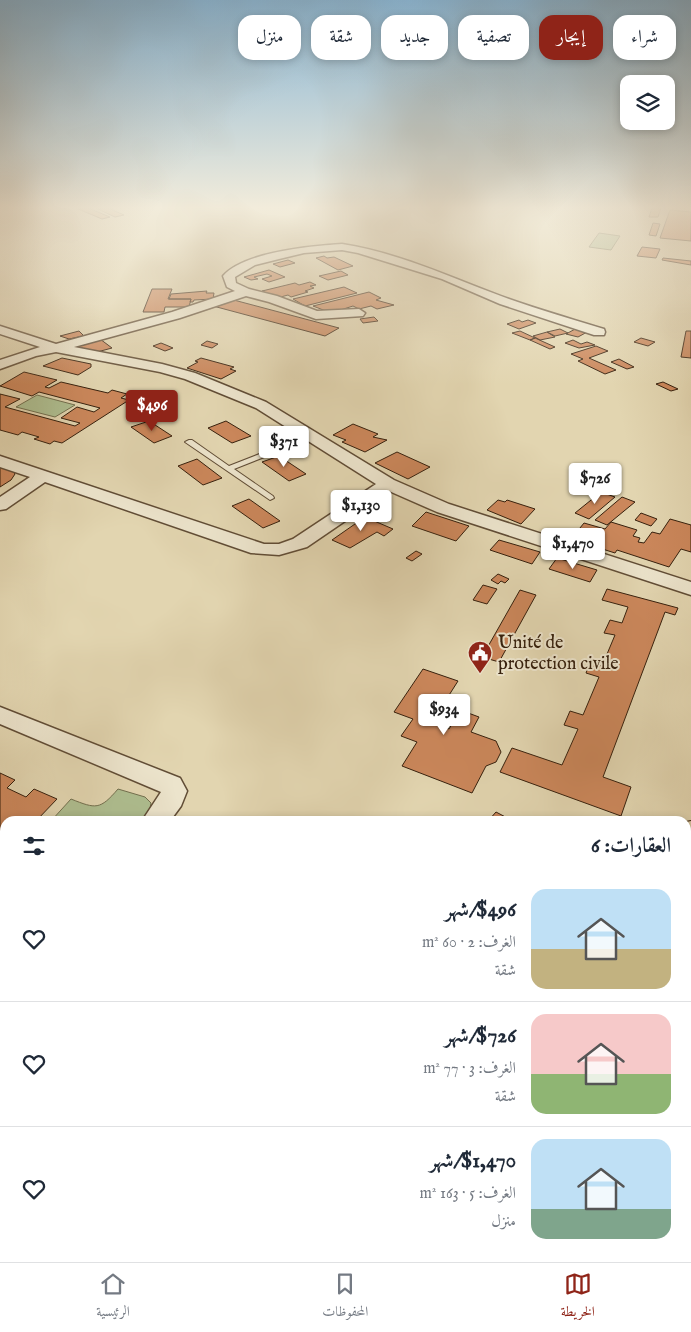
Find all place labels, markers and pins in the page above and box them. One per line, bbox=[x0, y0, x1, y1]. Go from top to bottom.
pin: $496 bbox=[122, 390, 182, 432]
pin: $371 bbox=[254, 426, 314, 468]
pin: $726 bbox=[565, 462, 625, 505]
pin: $1,130 bbox=[320, 490, 402, 532]
pin: $1,470 bbox=[532, 528, 614, 570]
place label: Unité de protection civile bbox=[498, 632, 619, 676]
public building icon: Unité de protection civile bbox=[467, 640, 493, 674]
pin: $934 bbox=[414, 694, 474, 736]

